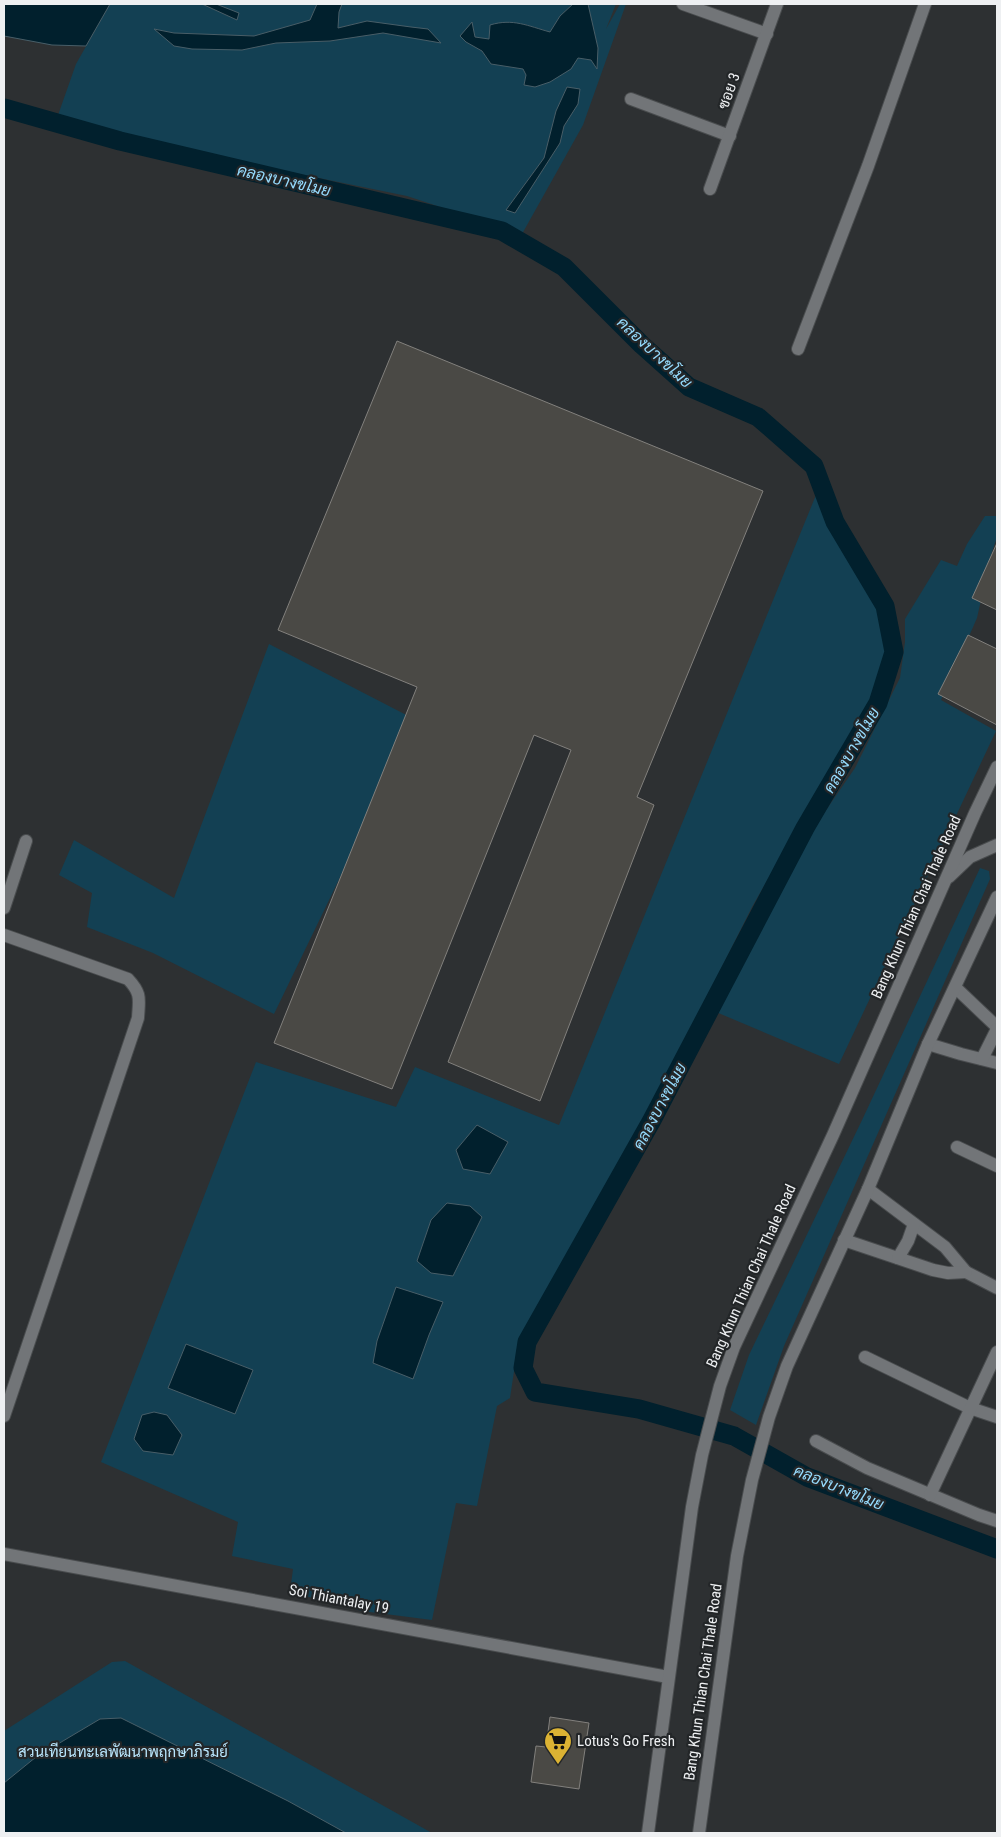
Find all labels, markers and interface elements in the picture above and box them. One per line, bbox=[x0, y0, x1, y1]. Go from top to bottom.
street label: ซอย 3 bbox=[714, 70, 744, 112]
water label: คลองบางขโมย bbox=[235, 159, 333, 200]
water label: คลองบางขโมย bbox=[613, 311, 697, 392]
water label: คลองบางขโมย bbox=[818, 703, 884, 796]
street label: Bang Khun Thian Chai Thale Road bbox=[867, 813, 965, 1001]
water label: คลองบางขโมย bbox=[627, 1059, 690, 1153]
street label: Bang Khun Thian Chai Thale Road bbox=[702, 1182, 800, 1370]
water label: คลองบางขโมย bbox=[791, 1459, 887, 1514]
street label: Soi Thiantalay 19 bbox=[287, 1580, 391, 1618]
street label: Bang Khun Thian Chai Thale Road bbox=[680, 1582, 726, 1782]
supermarket icon: Lotus's Go Fresh bbox=[543, 1726, 573, 1765]
place label: Lotus's Go Fresh bbox=[577, 1732, 675, 1750]
park label: สวนเทียนทะเลพัฒนาพฤกษาภิรมย์ bbox=[18, 1742, 228, 1761]

